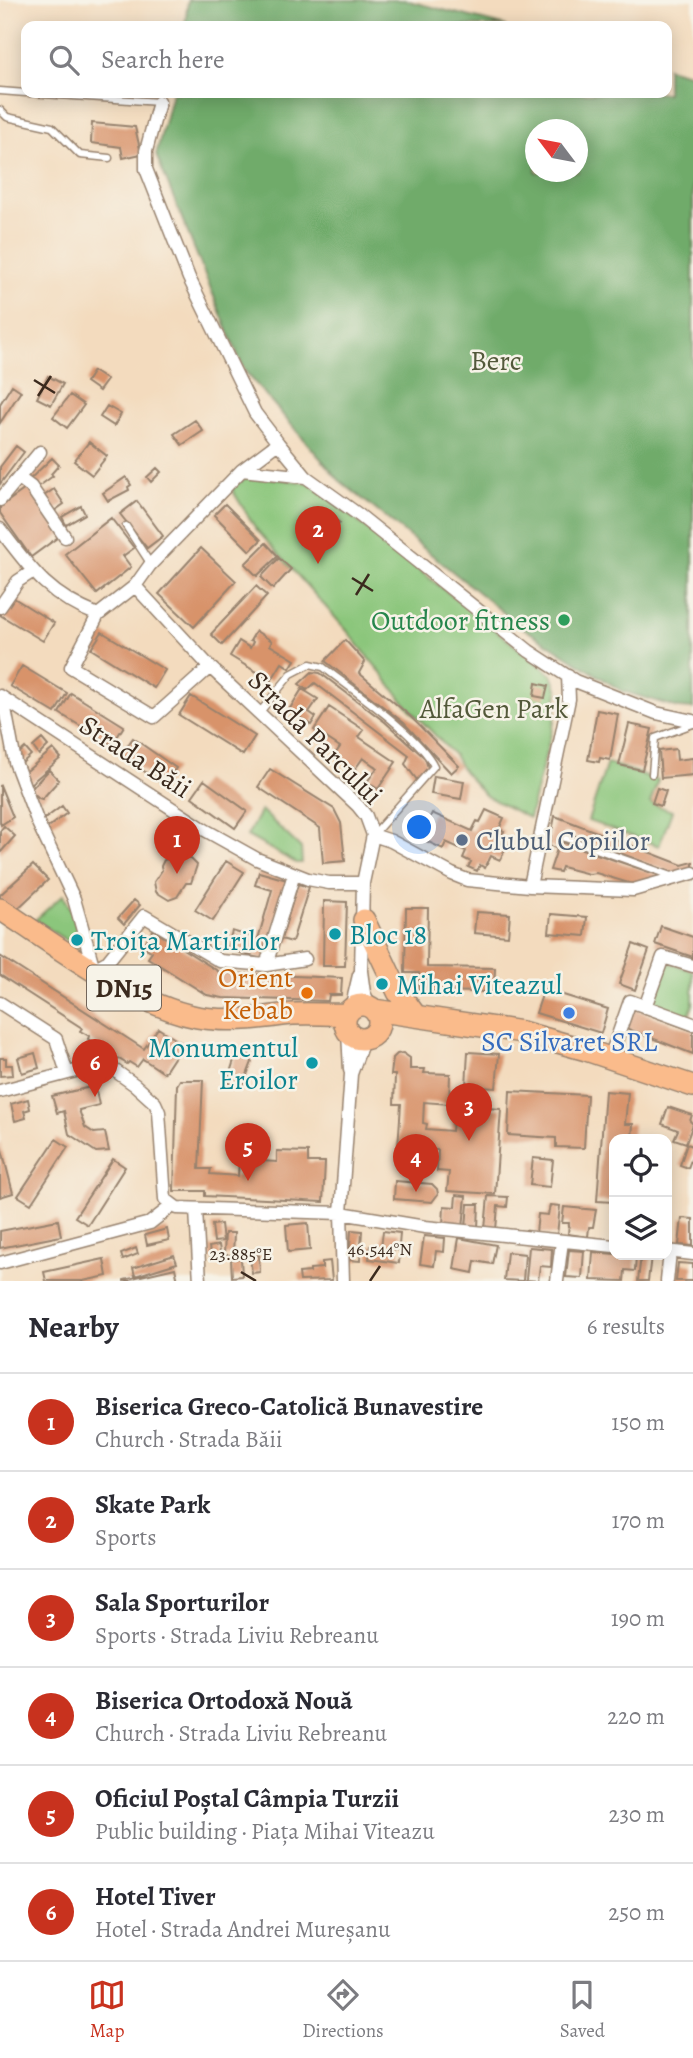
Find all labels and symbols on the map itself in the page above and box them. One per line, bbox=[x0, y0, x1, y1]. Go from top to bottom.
north arrow bbox=[525, 119, 588, 182]
park label: Berc bbox=[470, 342, 522, 380]
pin: 2 bbox=[295, 506, 341, 564]
place label: Outdoor fitness bbox=[371, 602, 550, 640]
marker: Outdoor fitness bbox=[556, 612, 572, 628]
street label: Strada Parcului bbox=[239, 662, 391, 814]
park label: AlfaGen Park bbox=[419, 690, 568, 728]
street label: Strada Băii bbox=[72, 706, 199, 807]
your location bbox=[402, 810, 436, 844]
pin: 1 bbox=[154, 816, 200, 874]
place label: Clubul Copiilor bbox=[476, 822, 651, 860]
marker: Clubul Copiilor bbox=[454, 832, 470, 848]
place label: Bloc 18 bbox=[349, 916, 427, 954]
place label: Troița Martirilor bbox=[91, 922, 280, 960]
marker: Bloc 18 bbox=[327, 926, 343, 942]
marker: Troița Martirilor bbox=[69, 932, 85, 948]
place label: Orient Kebab bbox=[218, 959, 293, 1029]
road number: DN15 bbox=[87, 965, 161, 1010]
place label: Mihai Viteazul bbox=[396, 966, 562, 1004]
marker: Mihai Viteazul bbox=[374, 976, 390, 992]
marker: Orient Kebab bbox=[299, 985, 315, 1001]
marker: SC Silvaret SRL bbox=[561, 1005, 577, 1021]
place label: SC Silvaret SRL bbox=[481, 1023, 658, 1061]
place label: Monumentul Eroilor bbox=[148, 1029, 298, 1099]
pin: 6 bbox=[72, 1039, 118, 1097]
marker: Monumentul Eroilor bbox=[304, 1055, 320, 1071]
pin: 3 bbox=[446, 1083, 492, 1141]
pin: 5 bbox=[225, 1123, 271, 1181]
pin: 4 bbox=[393, 1134, 439, 1192]
text: 46.544°N bbox=[348, 1237, 412, 1261]
text: 23.885°E bbox=[210, 1242, 272, 1266]

